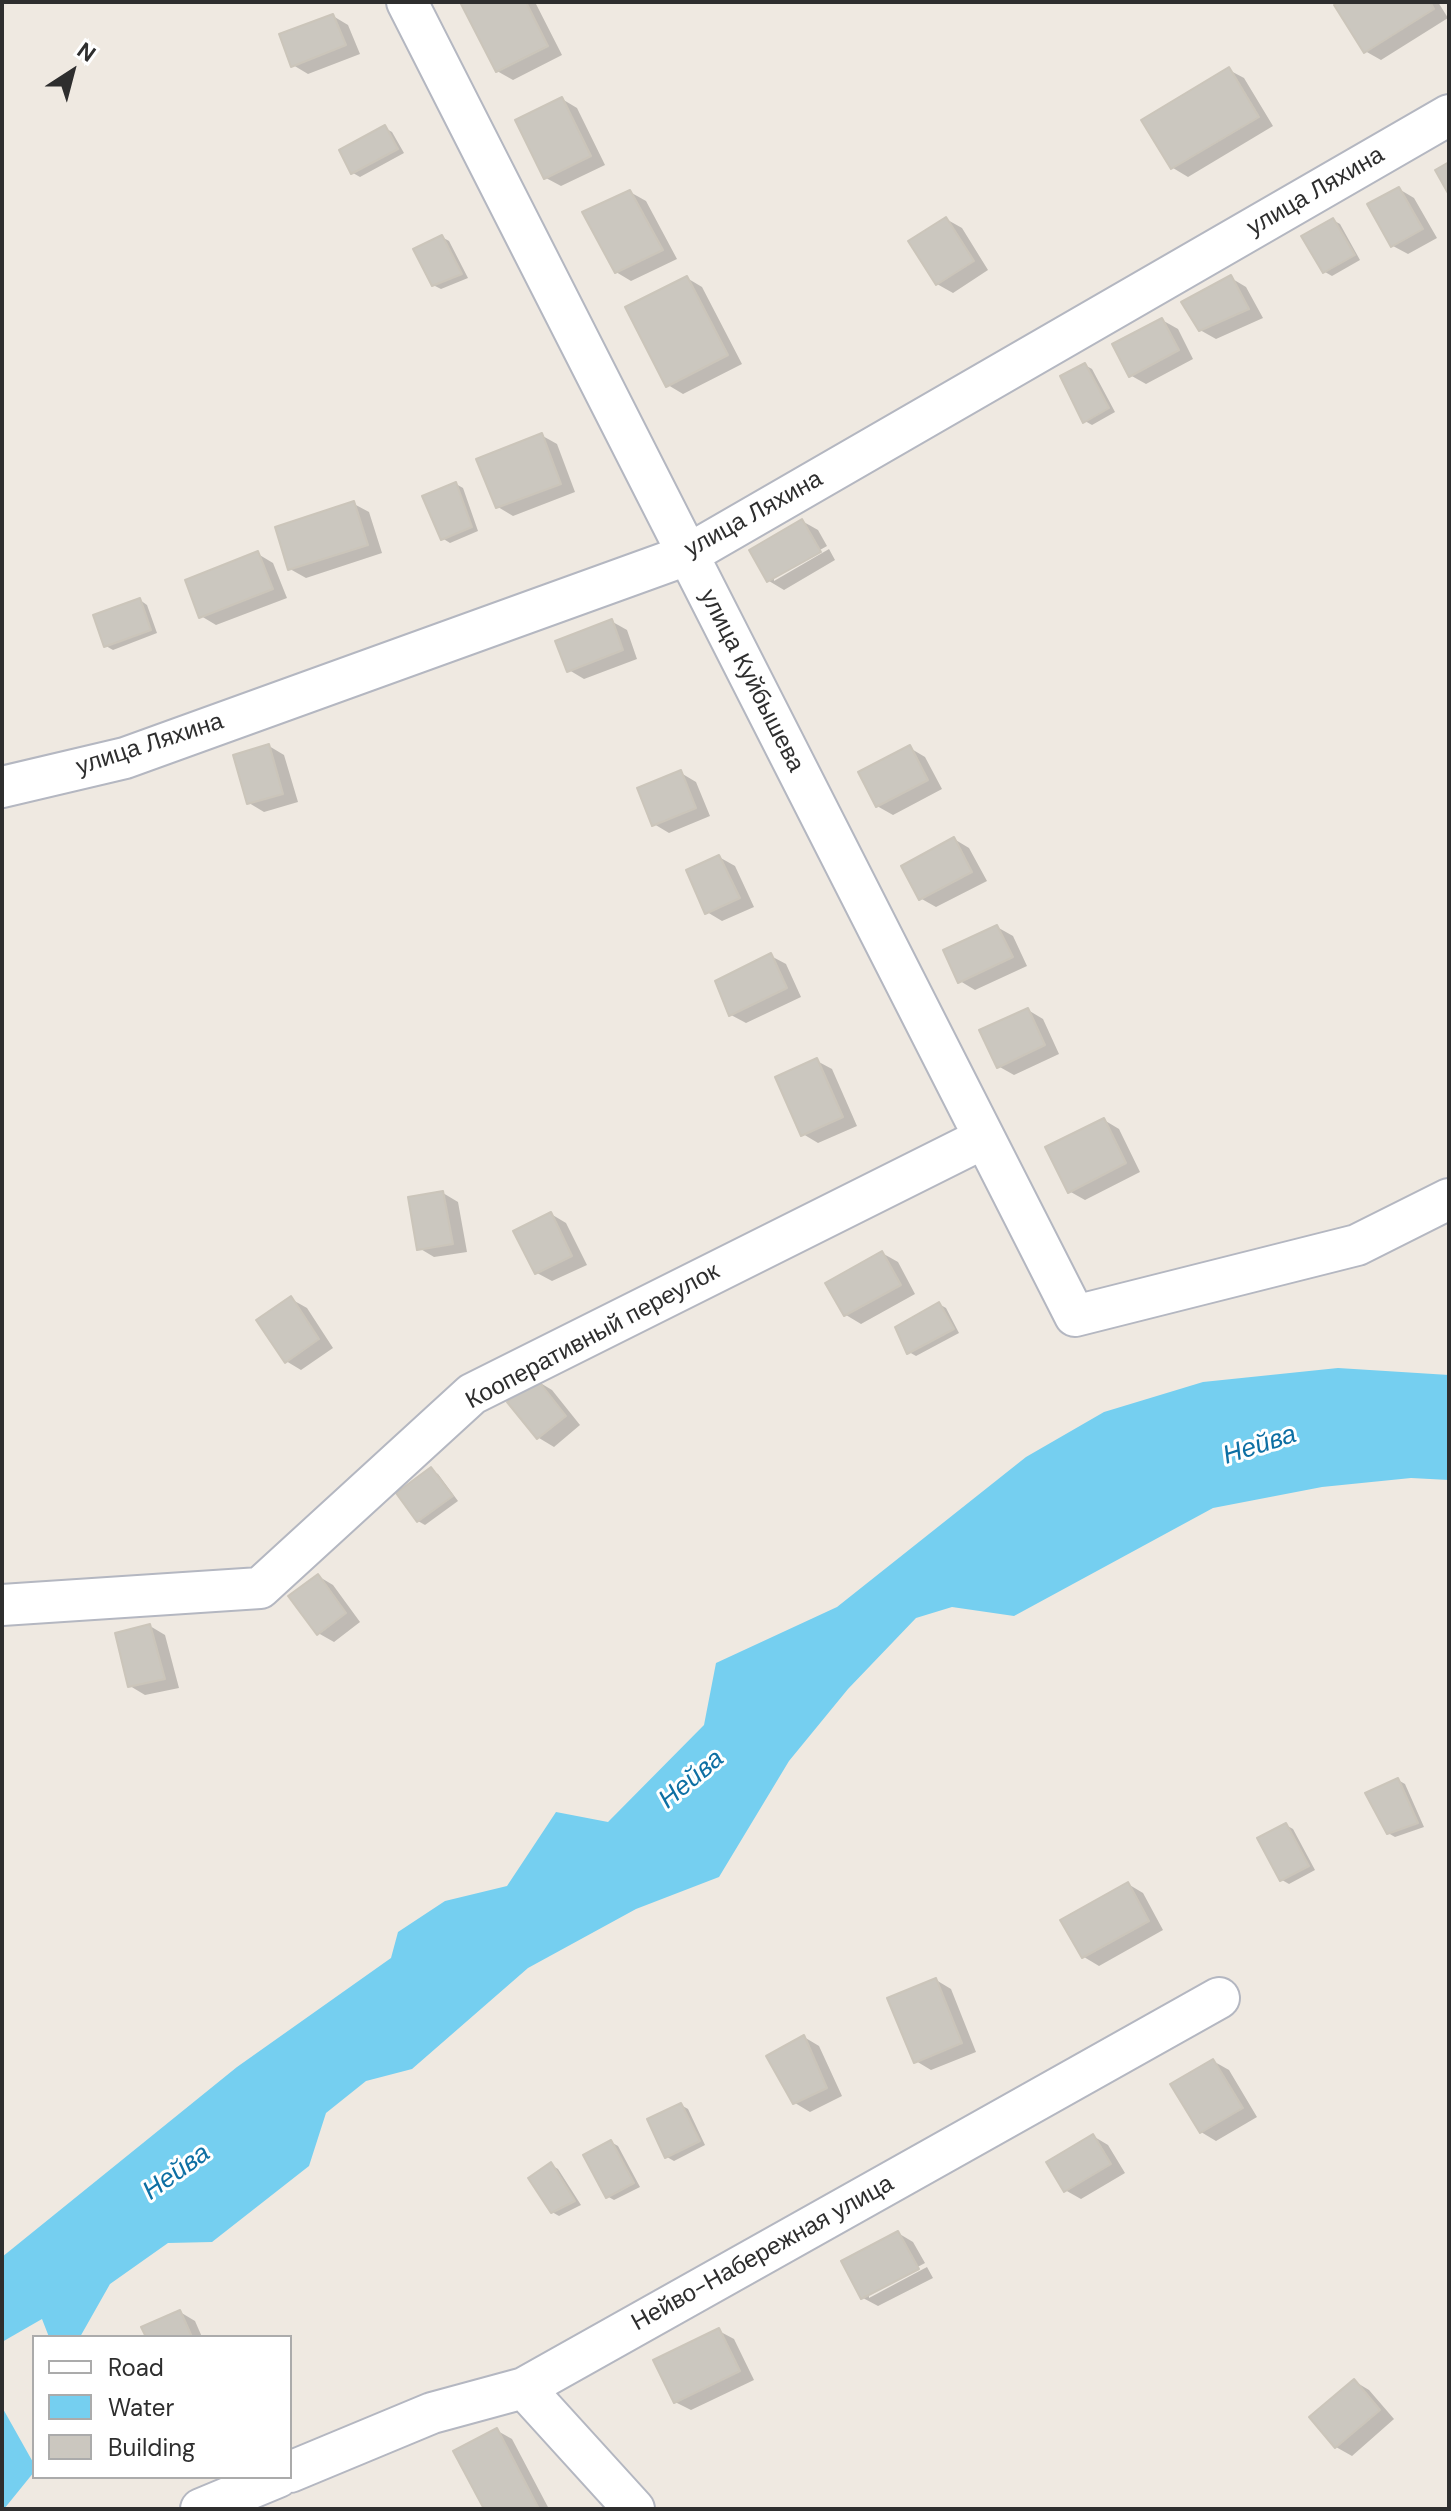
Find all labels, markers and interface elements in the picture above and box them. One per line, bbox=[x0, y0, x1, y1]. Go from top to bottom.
north arrow bbox=[32, 32, 112, 112]
text: N bbox=[71, 36, 101, 69]
street label: улица Ляхина bbox=[1242, 141, 1390, 243]
street label: улица Ляхина bbox=[680, 465, 828, 565]
street label: улица Куйбышева bbox=[693, 585, 809, 777]
street label: улица Ляхина bbox=[73, 708, 227, 782]
street label: Кооперативный переулок bbox=[461, 1258, 725, 1416]
water label: Нейва bbox=[1219, 1420, 1301, 1472]
water label: Нейва bbox=[653, 1744, 731, 1816]
water label: Нейва bbox=[137, 2138, 217, 2208]
street label: Нейво-Набережная улица bbox=[627, 2170, 899, 2338]
legend bbox=[32, 2335, 292, 2479]
text: Road bbox=[108, 2352, 164, 2383]
text: Water bbox=[108, 2392, 174, 2423]
text: Building bbox=[108, 2432, 195, 2463]

